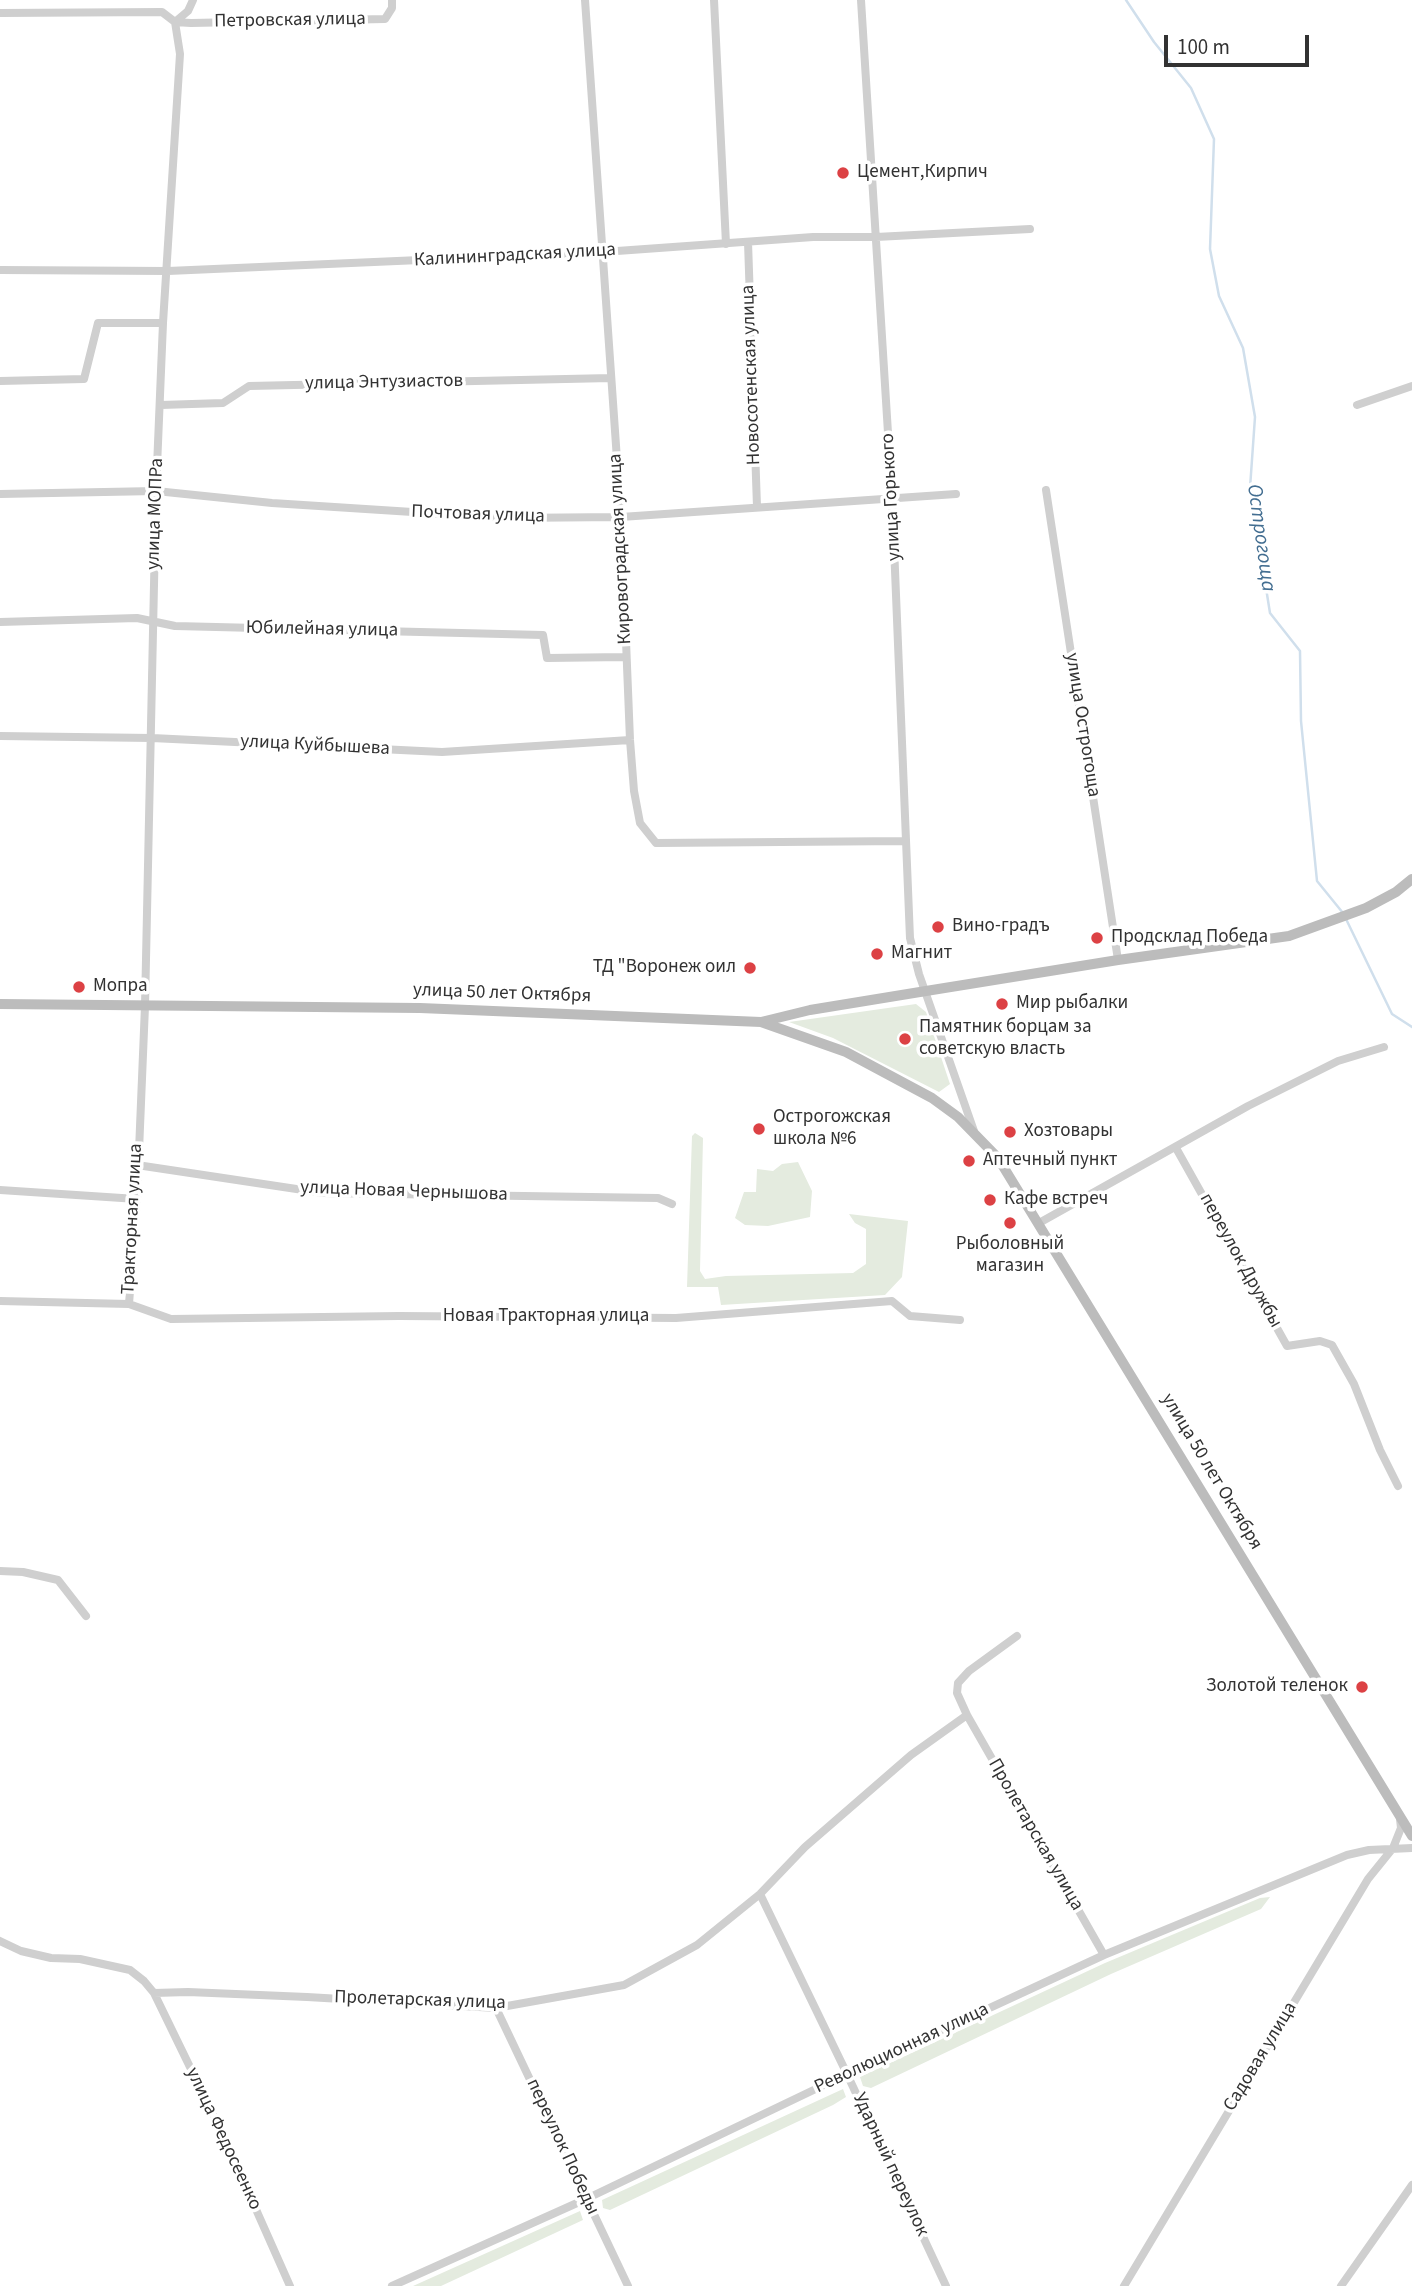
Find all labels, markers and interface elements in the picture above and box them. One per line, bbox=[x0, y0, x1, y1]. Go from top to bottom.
street label: Петровская улица bbox=[214, 8, 366, 34]
scale bar bbox=[1167, 21, 1312, 65]
text: 100 m bbox=[1177, 32, 1230, 62]
place label: Цемент,Кирпич bbox=[857, 162, 988, 184]
marker: Цемент,Кирпич bbox=[835, 165, 851, 181]
street label: Калининградская улица bbox=[413, 239, 617, 273]
street label: Новосотенская улица bbox=[737, 285, 767, 465]
street label: улица Энтузиастов bbox=[305, 370, 463, 396]
street label: улица Горького bbox=[877, 433, 907, 561]
street label: Кировоградская улица bbox=[605, 453, 637, 645]
street label: улица МОПРа bbox=[143, 458, 169, 570]
water label: Острогоща bbox=[1240, 483, 1280, 593]
street label: Почтовая улица bbox=[411, 501, 545, 529]
street label: Юбилейная улица bbox=[246, 617, 398, 643]
street label: улица Острогоща bbox=[1059, 651, 1105, 799]
street label: улица Куйбышева bbox=[240, 731, 390, 761]
place label: Вино-градъ bbox=[952, 916, 1050, 938]
marker: Вино-градъ bbox=[930, 919, 946, 935]
place label: Продсклад Победа bbox=[1111, 927, 1268, 949]
marker: Продсклад Победа bbox=[1089, 930, 1105, 946]
place label: Магнит bbox=[891, 943, 952, 965]
marker: Магнит bbox=[869, 946, 885, 962]
place label: ТД "Воронеж оил bbox=[593, 957, 736, 979]
marker: ТД "Воронеж оил bbox=[742, 960, 758, 976]
place label: Мопра bbox=[93, 976, 147, 998]
marker: Мопра bbox=[71, 979, 87, 995]
street label: улица 50 лет Октября bbox=[413, 979, 591, 1009]
place label: Мир рыбалки bbox=[1016, 993, 1128, 1015]
marker: Мир рыбалки bbox=[994, 996, 1010, 1012]
place label: Памятник борцам за советскую власть bbox=[919, 1017, 1091, 1061]
marker: Памятник борцам за советскую власть bbox=[897, 1031, 913, 1047]
place label: Острогожская школа №6 bbox=[773, 1107, 891, 1151]
marker: Острогожская школа №6 bbox=[751, 1121, 767, 1137]
place label: Хозтовары bbox=[1024, 1121, 1113, 1143]
marker: Хозтовары bbox=[1002, 1124, 1018, 1140]
street label: Тракторная улица bbox=[118, 1143, 148, 1295]
place label: Аптечный пункт bbox=[983, 1150, 1117, 1172]
marker: Аптечный пункт bbox=[961, 1153, 977, 1169]
street label: улица Новая Чернышова bbox=[300, 1177, 508, 1207]
place label: Кафе встреч bbox=[1004, 1189, 1108, 1211]
street label: переулок Дружбы bbox=[1194, 1190, 1286, 1332]
marker: Кафе встреч bbox=[982, 1192, 998, 1208]
marker: Рыболовный магазин bbox=[1002, 1215, 1018, 1231]
place label: Рыболовный магазин bbox=[956, 1234, 1064, 1278]
street label: Новая Тракторная улица bbox=[443, 1306, 649, 1328]
street label: улица 50 лет Октября bbox=[1155, 1390, 1267, 1554]
place label: Золотой теленок bbox=[1206, 1676, 1348, 1698]
marker: Золотой теленок bbox=[1354, 1679, 1370, 1695]
street label: Пролетарская улица bbox=[982, 1755, 1088, 1915]
street label: Пролетарская улица bbox=[334, 1987, 506, 2015]
street label: Садовая улица bbox=[1219, 1998, 1303, 2116]
street label: Революционная улица bbox=[811, 1999, 993, 2099]
street label: улица Федосеенко bbox=[180, 2064, 266, 2214]
street label: переулок Победы bbox=[520, 2075, 604, 2219]
street label: Ударный переулок bbox=[847, 2090, 933, 2240]

